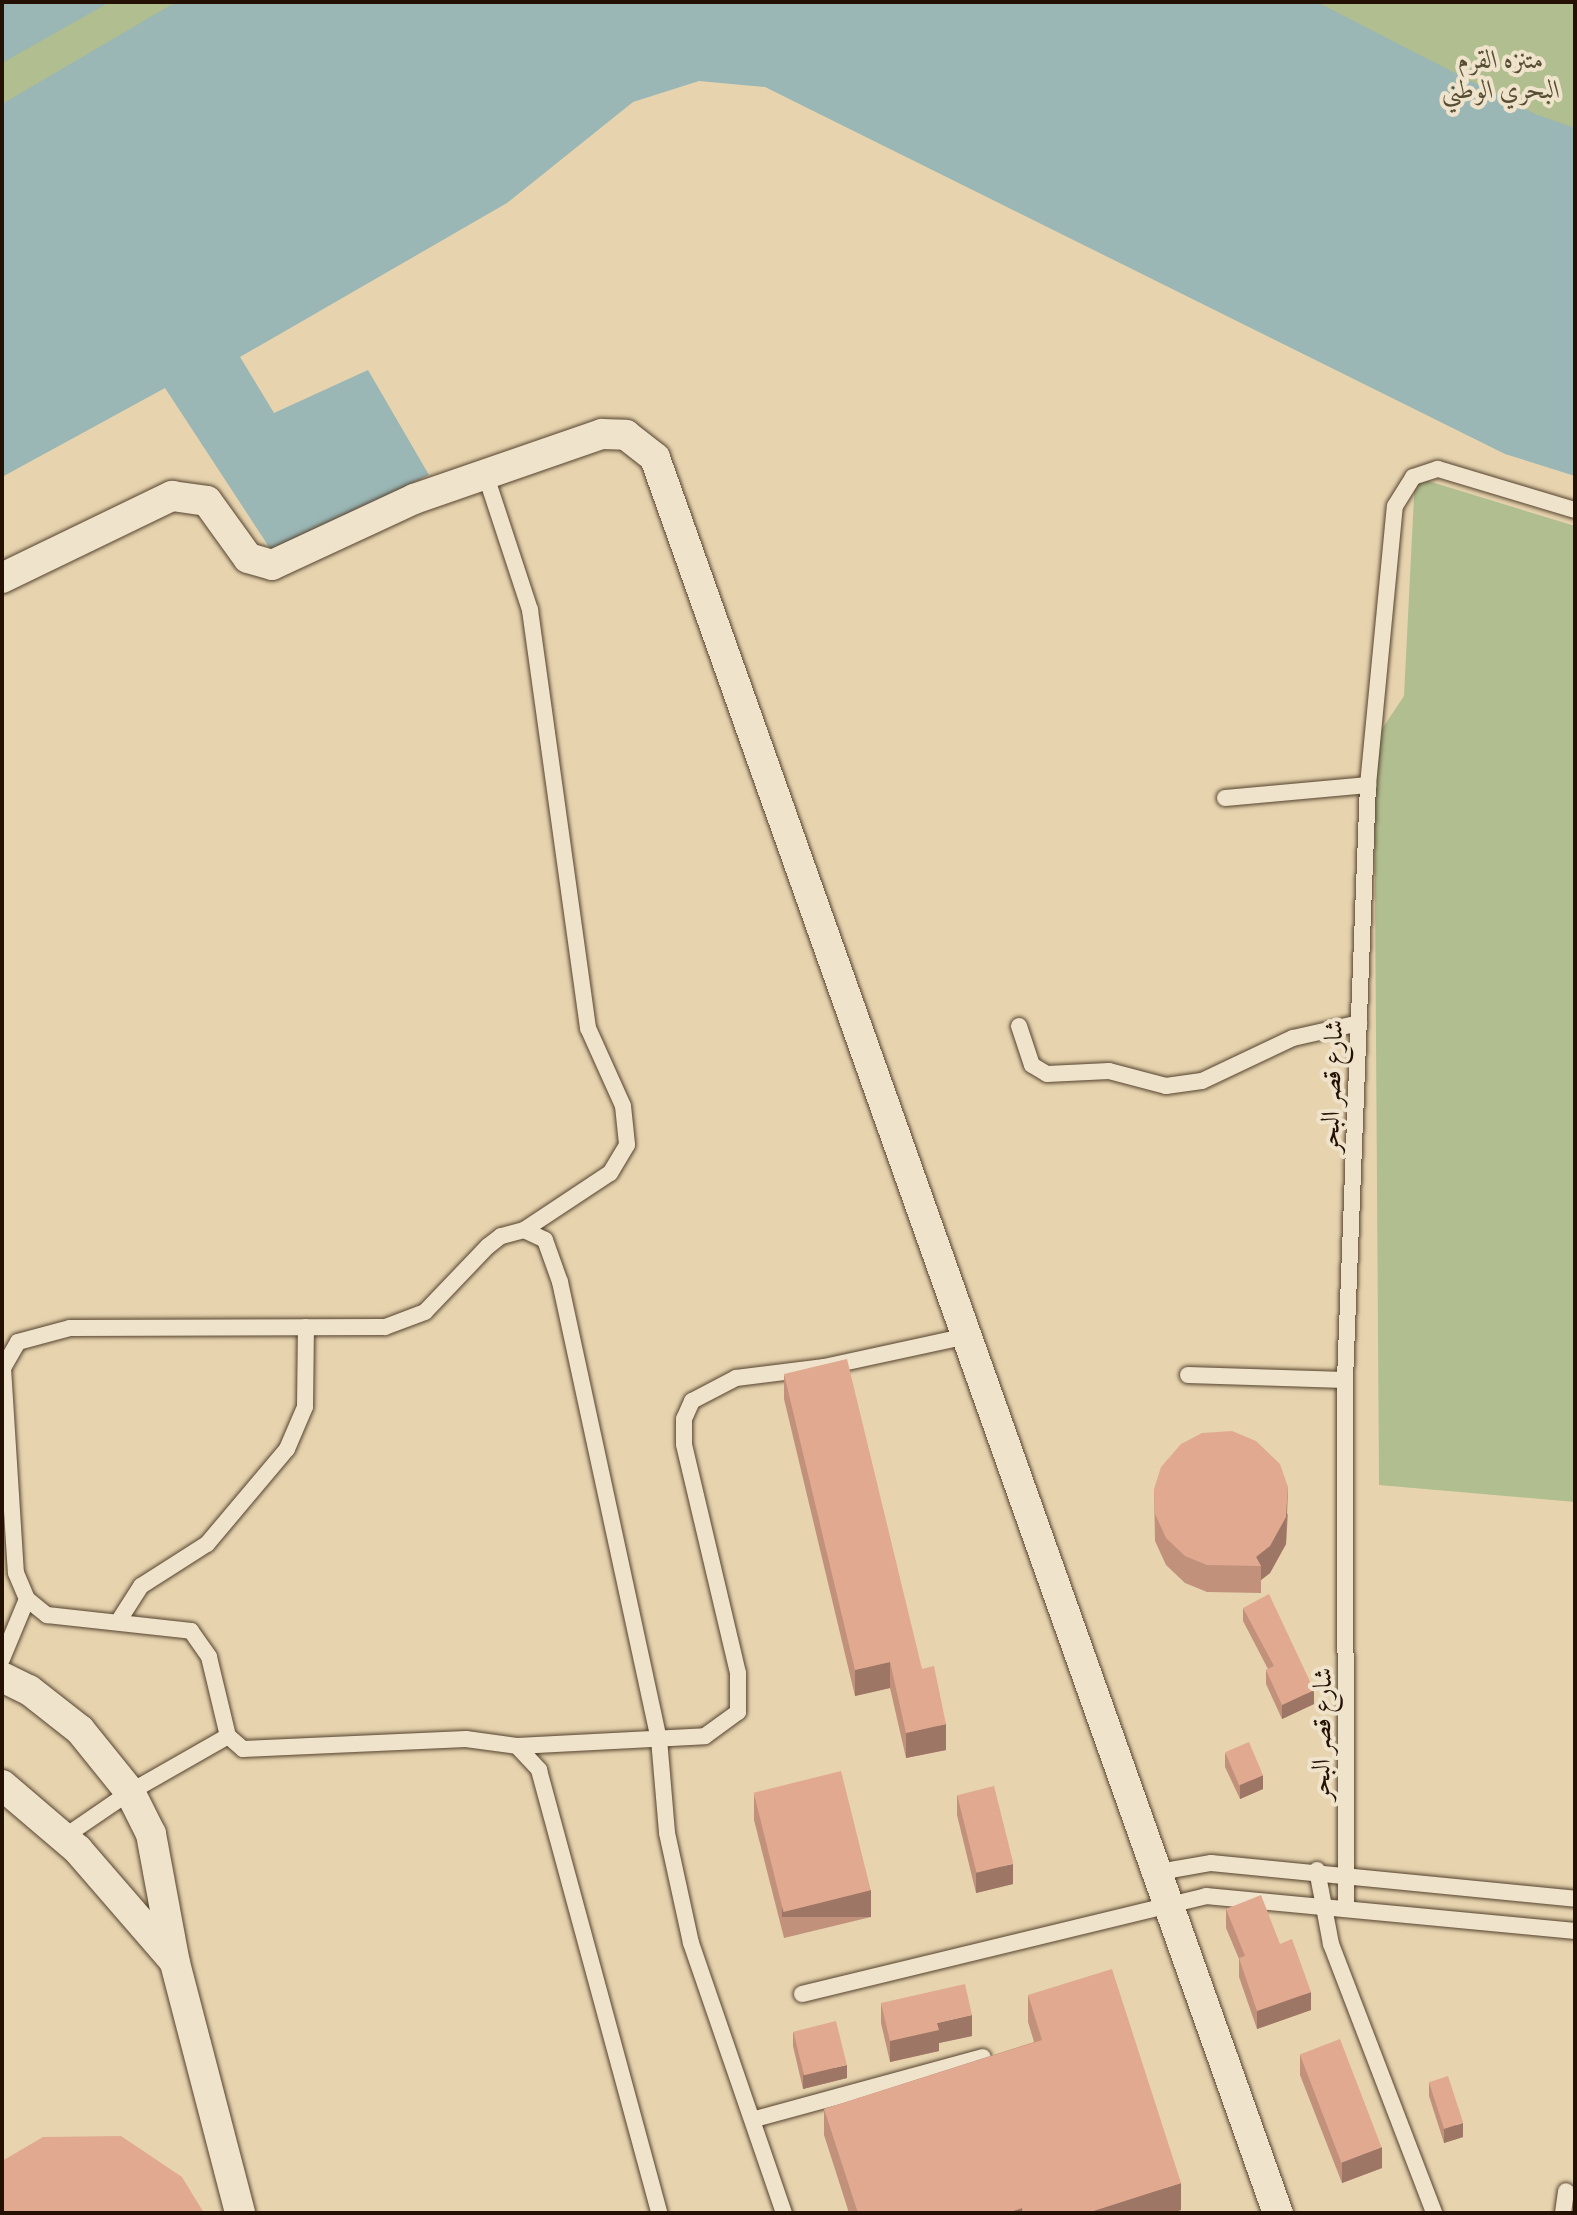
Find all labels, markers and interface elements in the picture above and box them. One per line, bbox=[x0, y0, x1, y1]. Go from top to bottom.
park label: متنزه القرم البحري الوطني bbox=[1441, 45, 1561, 106]
street label: شارع قصر البحر bbox=[1315, 1019, 1351, 1153]
street label: شارع قصر البحر bbox=[1306, 1667, 1340, 1801]

